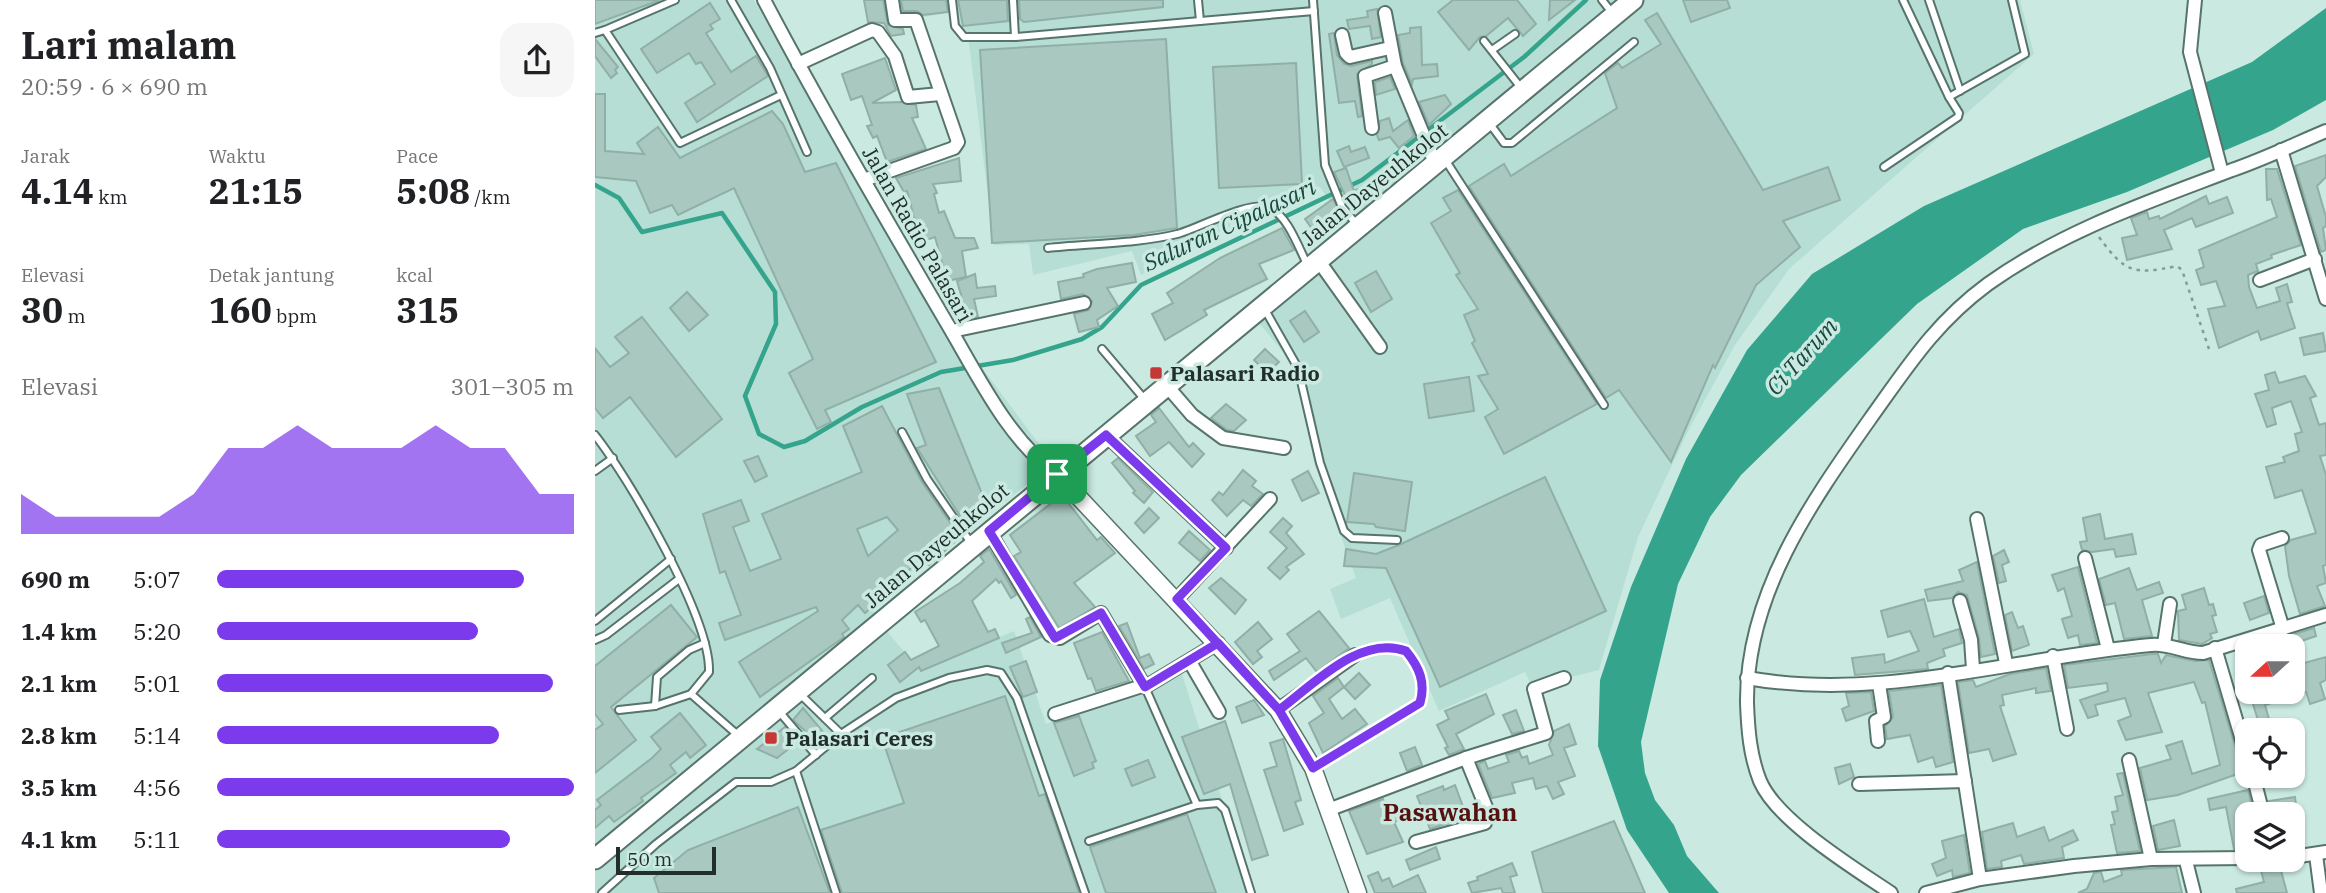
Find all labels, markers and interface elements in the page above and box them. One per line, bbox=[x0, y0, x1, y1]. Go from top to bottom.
text: Lari malam bbox=[21, 20, 237, 69]
button: share bbox=[500, 23, 574, 97]
text: 20:59 · 6 × 690 m bbox=[21, 71, 208, 101]
street label: Jalan Dayeuhkolot bbox=[1295, 116, 1453, 252]
street label: Jalan Radio Palasari bbox=[856, 141, 980, 327]
text: Jarak bbox=[21, 144, 70, 168]
text: Waktu bbox=[209, 144, 266, 168]
text: Pace bbox=[396, 144, 438, 168]
text: 4.14 bbox=[21, 168, 94, 214]
text: 21:15 bbox=[209, 168, 303, 214]
text: 5:08 bbox=[396, 168, 470, 214]
water label: Saluran Cipalasari bbox=[1137, 171, 1320, 278]
text: km bbox=[94, 185, 128, 209]
text: /km bbox=[470, 185, 511, 209]
text: Elevasi bbox=[21, 263, 85, 287]
text: Detak jantung bbox=[209, 263, 334, 287]
text: kcal bbox=[396, 263, 433, 287]
text: 30 bbox=[21, 287, 63, 333]
text: 160 bbox=[209, 287, 272, 333]
text: 315 bbox=[396, 287, 459, 333]
text: m bbox=[63, 304, 86, 328]
text: bpm bbox=[272, 304, 317, 328]
water label: Ci Tarum bbox=[1759, 311, 1844, 401]
place label: Palasari Radio bbox=[1170, 359, 1320, 387]
marker: Palasari Radio bbox=[1148, 365, 1164, 381]
text: Elevasi bbox=[21, 371, 98, 401]
text: 301–305 m bbox=[450, 371, 574, 401]
pin bbox=[1027, 444, 1087, 504]
icon: arrive bbox=[1038, 455, 1076, 493]
street label: Jalan Dayeuhkolot bbox=[858, 476, 1014, 614]
text: 690 m bbox=[21, 564, 90, 594]
text: 5:07 bbox=[133, 564, 181, 594]
text: 1.4 km bbox=[21, 616, 97, 646]
text: 5:20 bbox=[133, 616, 181, 646]
north arrow bbox=[2235, 634, 2305, 704]
map controls bbox=[2235, 634, 2305, 872]
text: 2.1 km bbox=[21, 668, 97, 698]
text: 5:01 bbox=[133, 668, 181, 698]
button: locate bbox=[2235, 718, 2305, 788]
text: 2.8 km bbox=[21, 720, 97, 750]
text: 5:14 bbox=[133, 720, 181, 750]
place label: Palasari Ceres bbox=[785, 724, 933, 752]
marker: Palasari Ceres bbox=[763, 730, 779, 746]
text: 3.5 km bbox=[21, 772, 97, 802]
text: 4:56 bbox=[133, 772, 181, 802]
district label: Pasawahan bbox=[1383, 796, 1517, 828]
button: layers bbox=[2235, 802, 2305, 872]
text: 4.1 km bbox=[21, 824, 97, 854]
text: 5:11 bbox=[133, 824, 181, 854]
scale bar bbox=[616, 844, 716, 876]
text: 50 m bbox=[627, 847, 672, 871]

